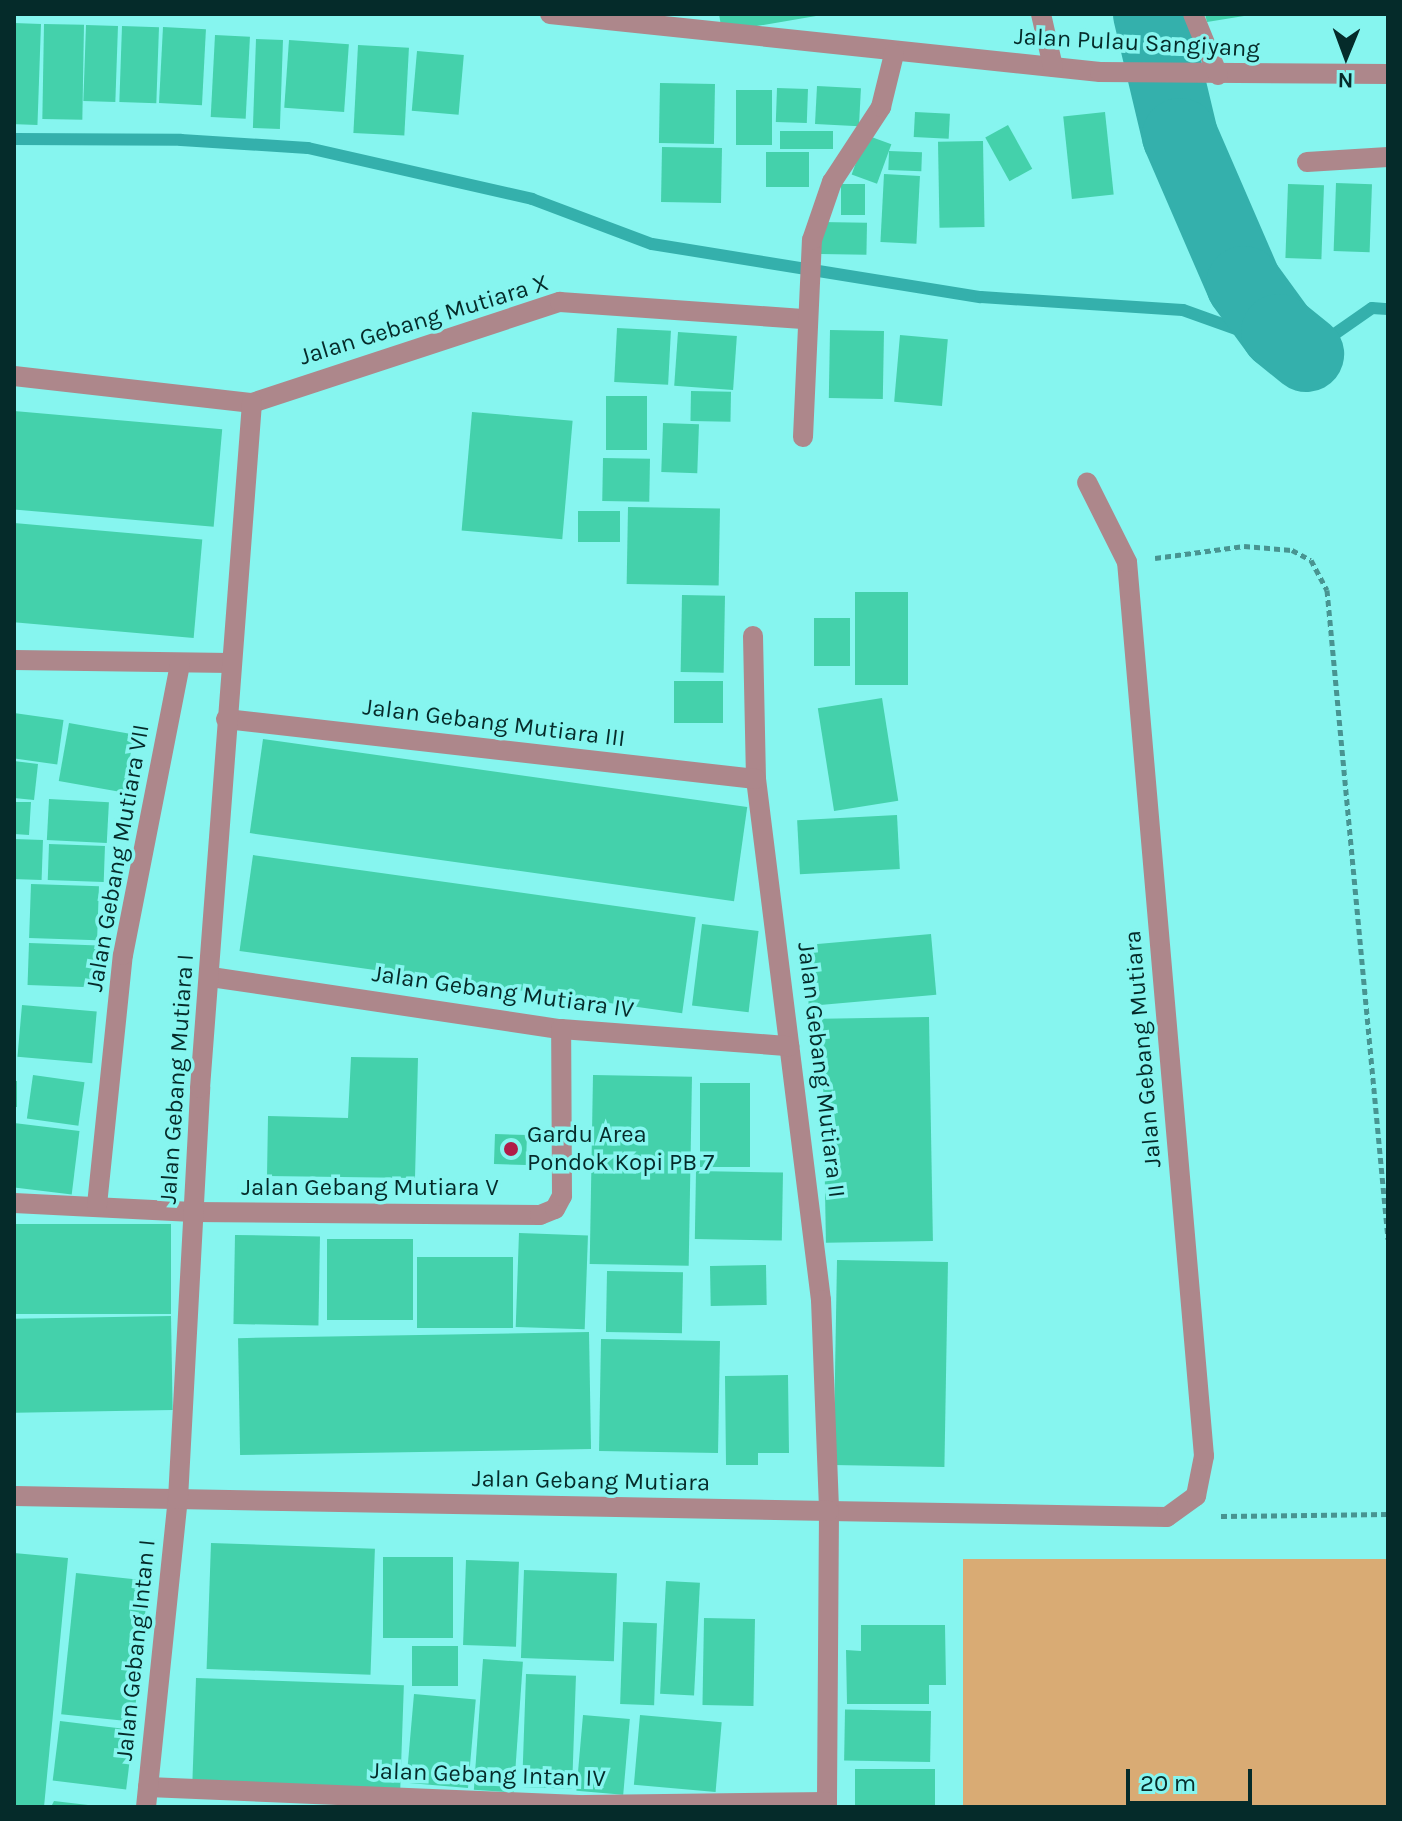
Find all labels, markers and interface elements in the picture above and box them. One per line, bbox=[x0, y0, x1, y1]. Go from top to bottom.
north arrow bbox=[1306, 16, 1386, 96]
street label: Jalan Pulau Sangiyang bbox=[1013, 22, 1261, 64]
text: N bbox=[1337, 67, 1354, 93]
street label: Jalan Gebang Mutiara X bbox=[296, 268, 552, 372]
street label: Jalan Gebang Mutiara III bbox=[361, 693, 627, 753]
street label: Jalan Gebang Mutiara VII bbox=[80, 722, 156, 994]
street label: Jalan Gebang Mutiara bbox=[1118, 929, 1168, 1169]
street label: Jalan Gebang Mutiara II bbox=[791, 941, 851, 1199]
street label: Jalan Gebang Mutiara I bbox=[154, 953, 200, 1205]
street label: Jalan Gebang Mutiara IV bbox=[370, 959, 636, 1025]
place label: Gardu Area Pondok Kopi PB 7 bbox=[527, 1121, 714, 1177]
marker: Gardu Area Pondok Kopi PB 7 bbox=[502, 1140, 520, 1158]
street label: Jalan Gebang Mutiara V bbox=[241, 1174, 499, 1202]
street label: Jalan Gebang Mutiara bbox=[472, 1465, 710, 1497]
street label: Jalan Gebang Intan I bbox=[110, 1538, 162, 1762]
scale bar bbox=[1130, 1753, 1256, 1803]
street label: Jalan Gebang Intan IV bbox=[370, 1756, 606, 1794]
text: 20 m bbox=[1140, 1769, 1196, 1797]

